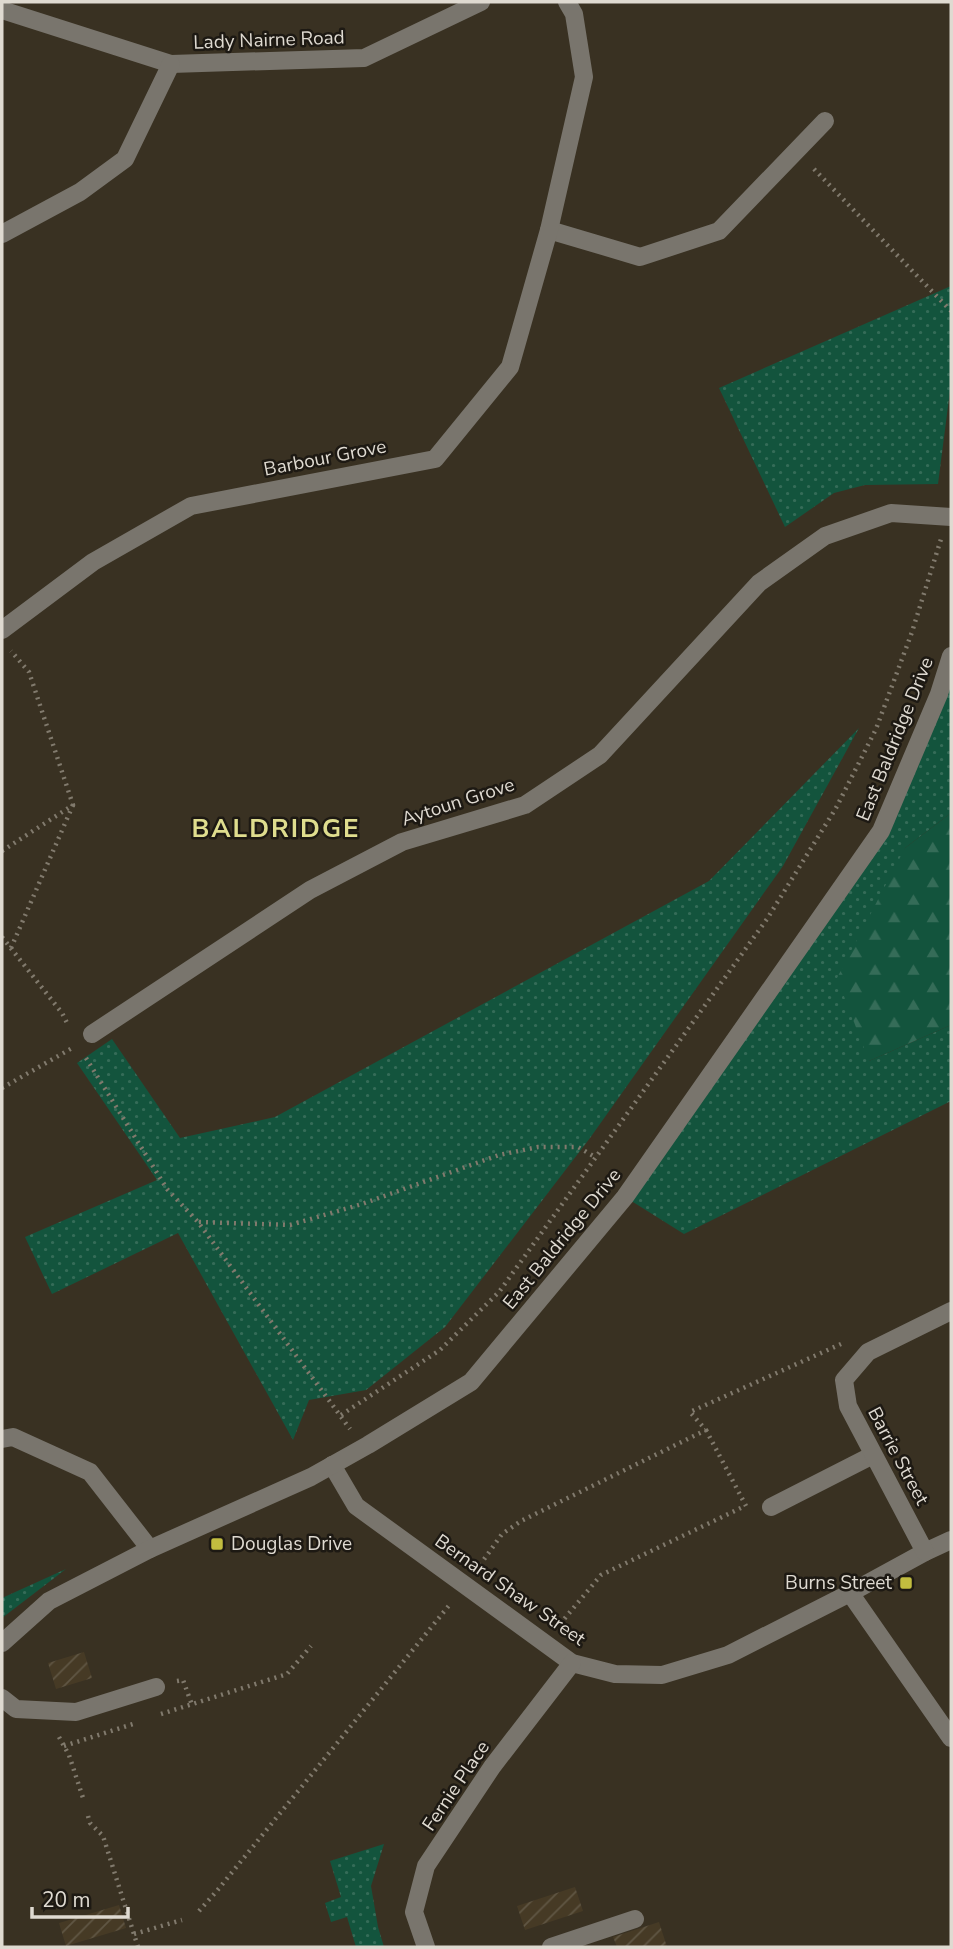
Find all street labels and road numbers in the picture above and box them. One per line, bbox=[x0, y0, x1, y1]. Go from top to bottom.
street label: Lady Nairne Road bbox=[193, 24, 345, 56]
street label: Barbour Grove bbox=[261, 433, 389, 483]
street label: East Baldridge Drive bbox=[850, 653, 940, 825]
street label: Aytoun Grove bbox=[398, 771, 518, 833]
street label: East Baldridge Drive bbox=[497, 1163, 627, 1315]
street label: Barrie Street bbox=[861, 1402, 935, 1510]
street label: Bernard Shaw Street bbox=[429, 1528, 591, 1652]
street label: Fernie Place bbox=[416, 1736, 496, 1836]

